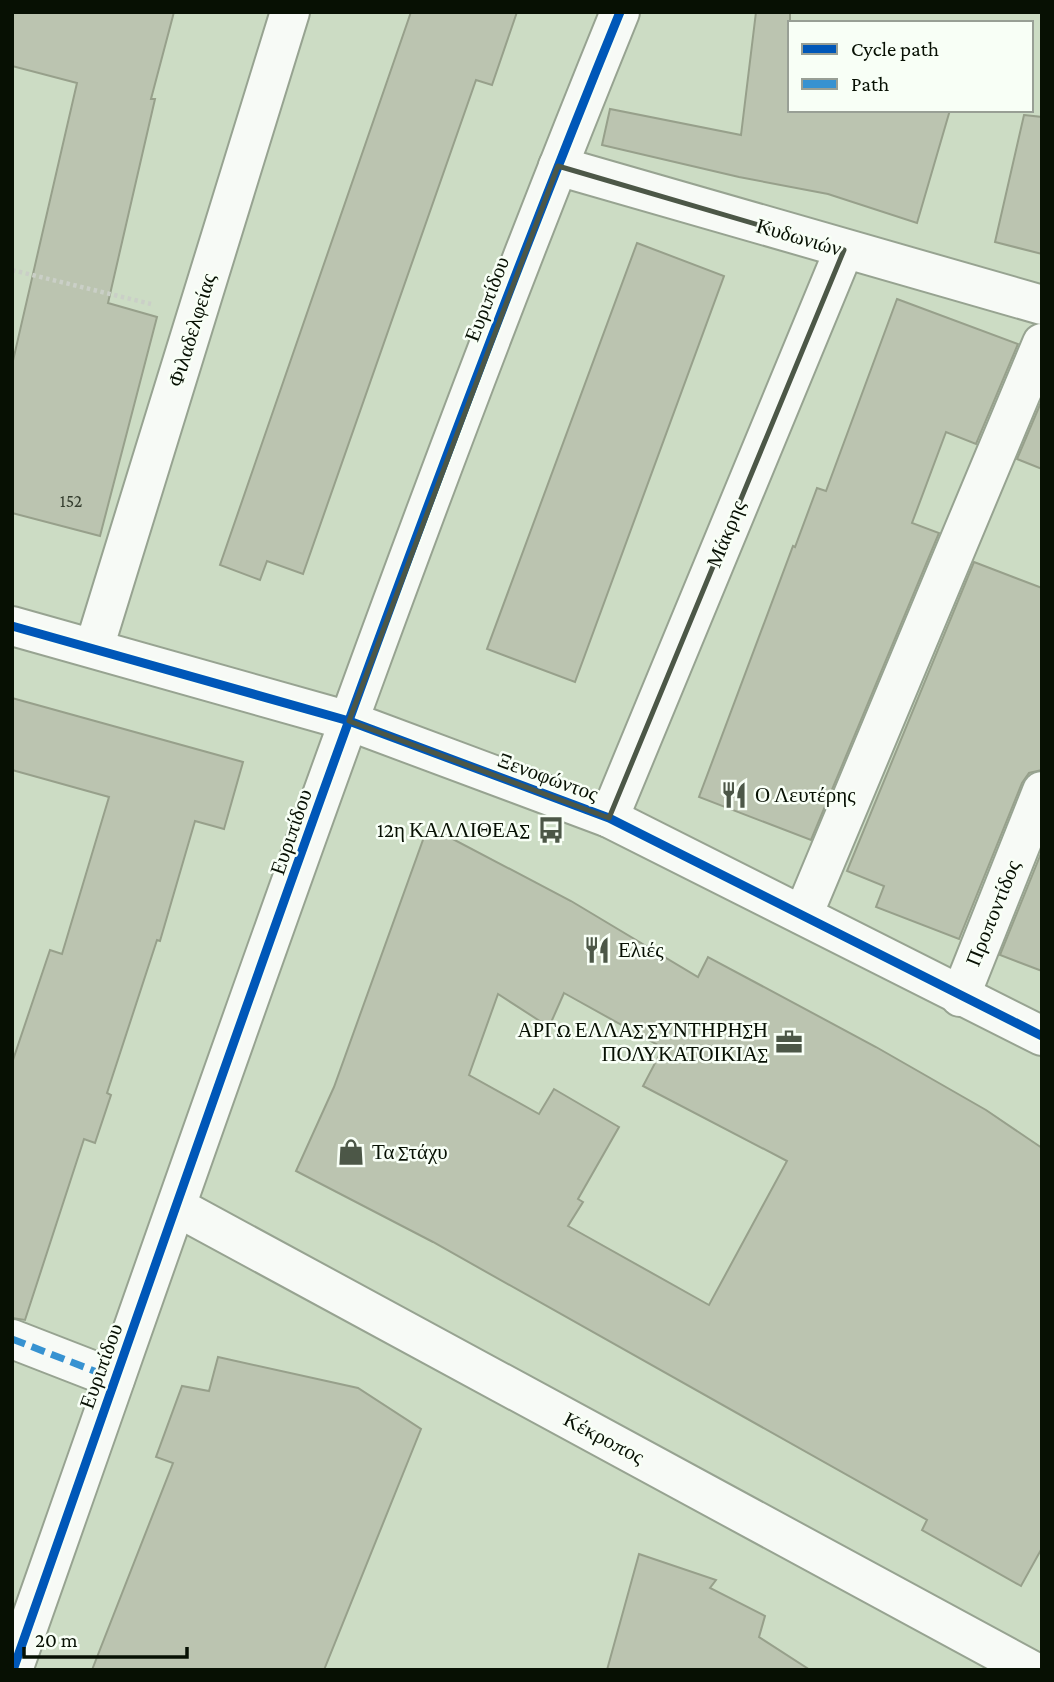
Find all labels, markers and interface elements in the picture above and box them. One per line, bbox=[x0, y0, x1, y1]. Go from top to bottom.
legend bbox=[788, 21, 1033, 112]
text: Cycle path bbox=[851, 37, 939, 61]
text: Path bbox=[851, 72, 889, 96]
street label: Κυδωνιών bbox=[754, 213, 844, 261]
street label: Ευριπίδου bbox=[460, 253, 514, 345]
street label: Φιλαδελφείας bbox=[163, 270, 221, 389]
house number: 152 bbox=[60, 491, 82, 511]
street label: Μάκρης bbox=[702, 496, 750, 571]
street label: Ξενοφώντος bbox=[495, 748, 602, 806]
restaurant icon: Ο Λευτέρης bbox=[719, 780, 749, 810]
place label: Ο Λευτέρης bbox=[755, 783, 856, 807]
street label: Ευριπίδου bbox=[265, 786, 317, 878]
bus stop icon: 12η ΚΑΛΛΙΘΕΑΣ bbox=[536, 815, 566, 845]
place label: 12η ΚΑΛΛΙΘΕΑΣ bbox=[377, 818, 530, 842]
street label: Προποντίδος bbox=[961, 856, 1025, 969]
restaurant icon: Ελιές bbox=[582, 935, 612, 965]
place label: Ελιές bbox=[618, 938, 664, 962]
place label: ΑΡΓΩ ΕΛΛΑΣ ΣΥΝΤΗΡΗΣΗ ΠΟΛΥΚΑΤΟΙΚΙΑΣ bbox=[517, 1018, 768, 1066]
office icon: ΑΡΓΩ ΕΛΛΑΣ ΣΥΝΤΗΡΗΣΗ ΠΟΛΥΚΑΤΟΙΚΙΑΣ bbox=[774, 1027, 804, 1057]
shop icon: Τα Στάχυ bbox=[336, 1137, 366, 1167]
place label: Τα Στάχυ bbox=[372, 1140, 448, 1164]
street label: Ευριπίδου bbox=[75, 1320, 127, 1412]
street label: Κέκροπος bbox=[560, 1407, 649, 1469]
scale bar bbox=[24, 1616, 187, 1660]
text: 20 m bbox=[35, 1628, 78, 1652]

